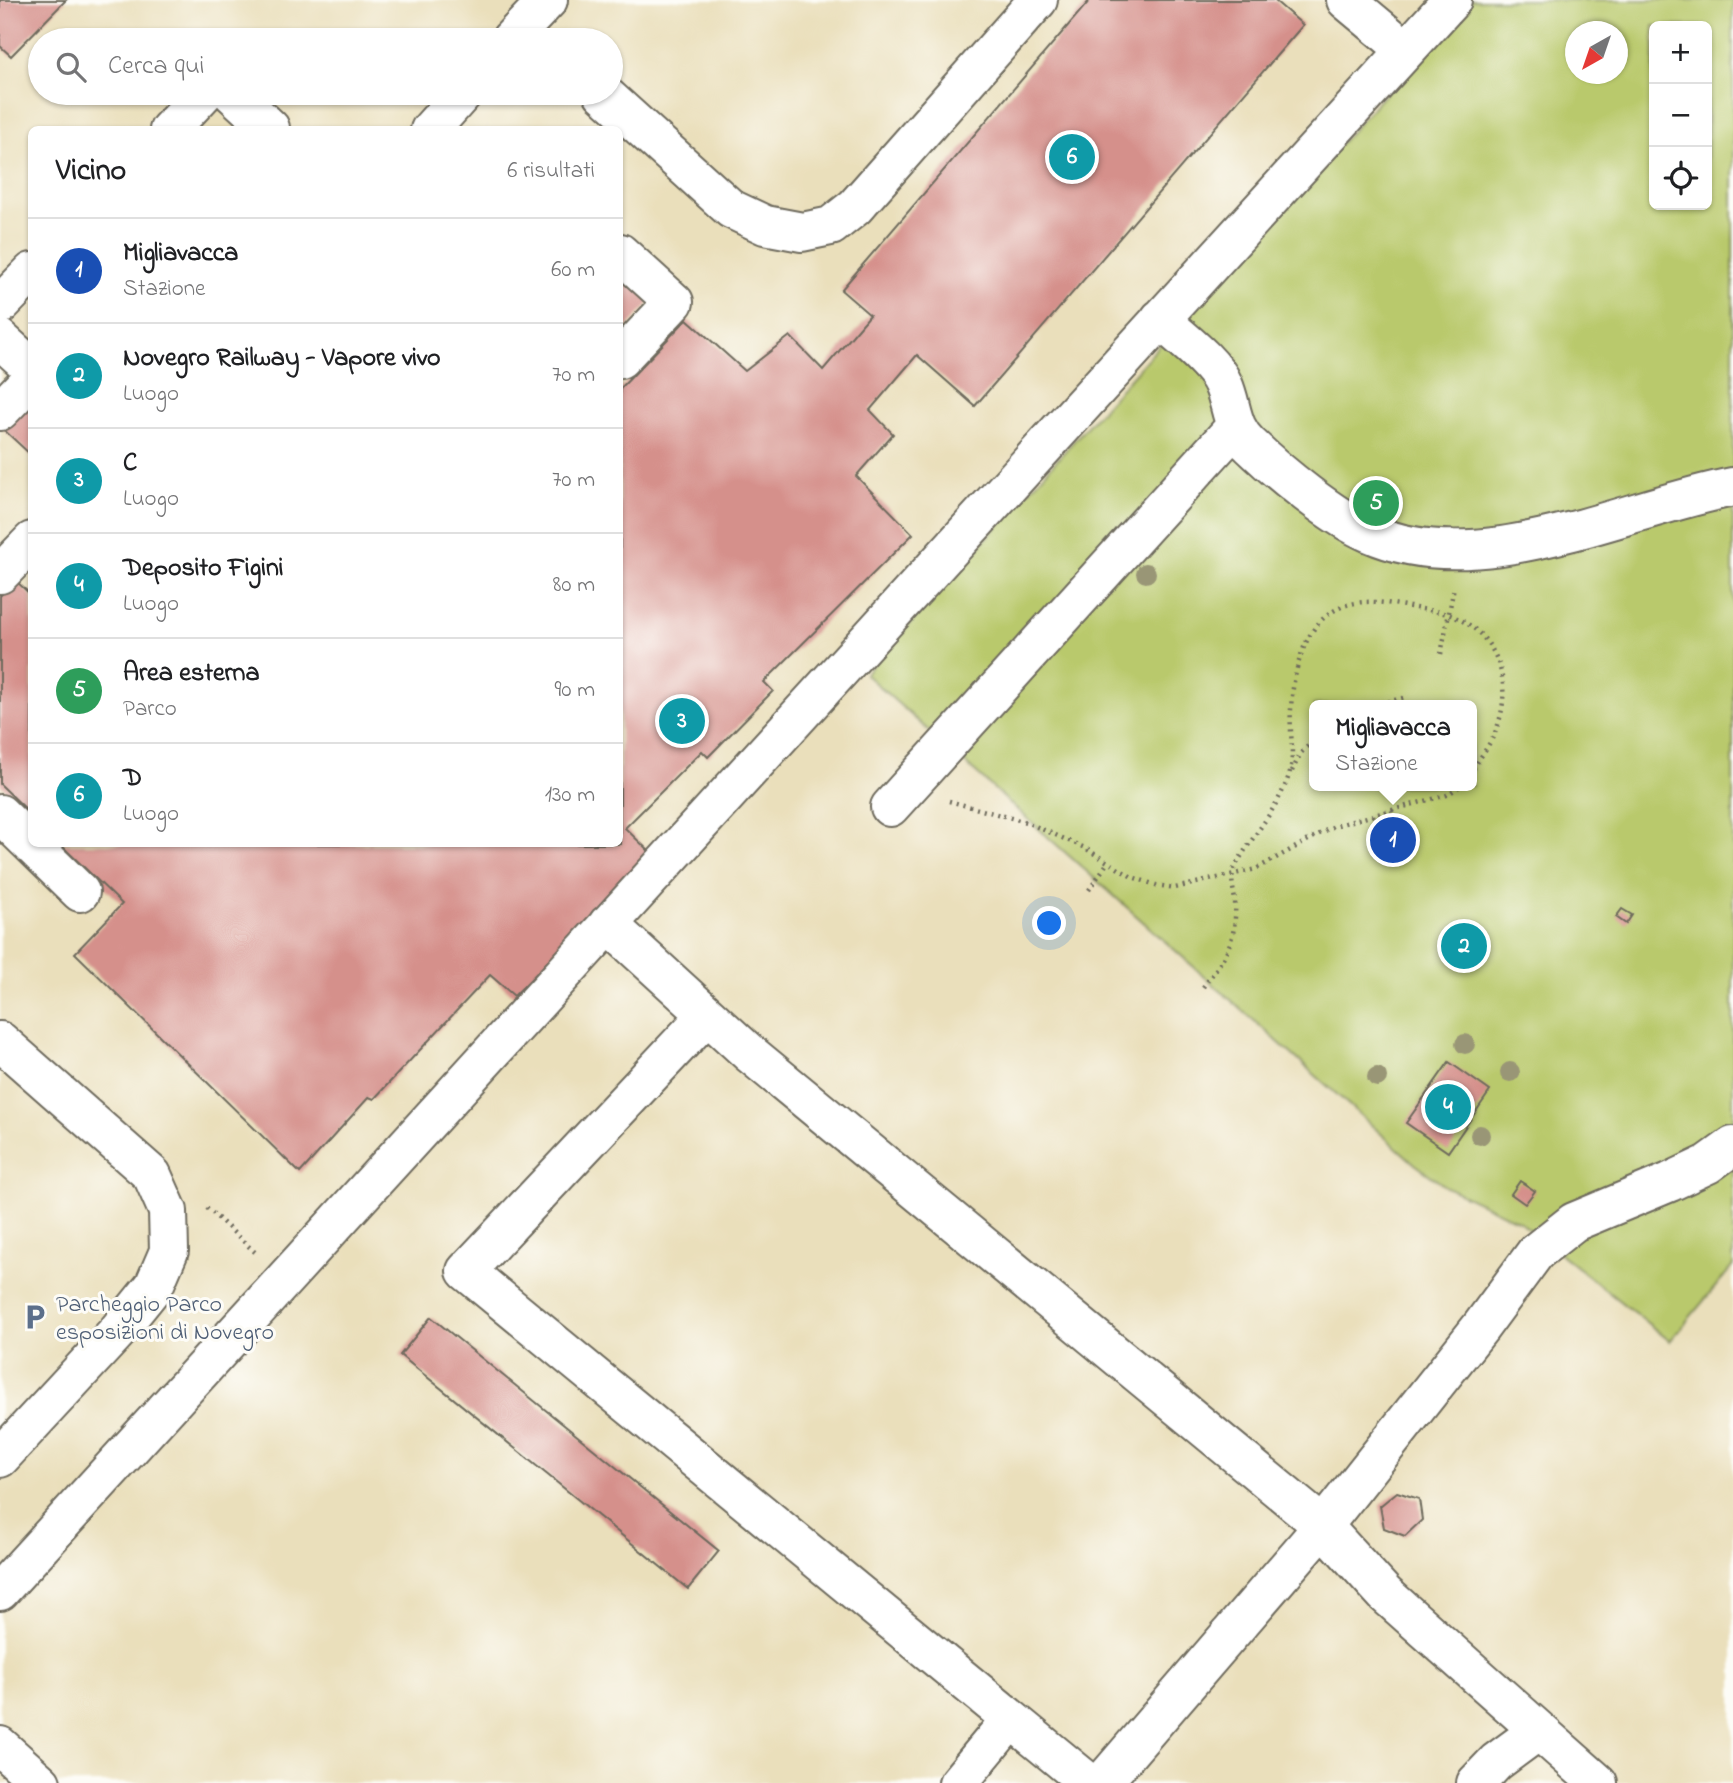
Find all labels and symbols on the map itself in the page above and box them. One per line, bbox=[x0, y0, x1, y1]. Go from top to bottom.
north arrow bbox=[1565, 21, 1628, 84]
pin: 6 bbox=[1049, 131, 1095, 183]
pin: 5 bbox=[1353, 477, 1399, 529]
pin: 3 bbox=[659, 695, 705, 747]
pin: 1 bbox=[1370, 814, 1416, 866]
your location bbox=[1032, 906, 1066, 940]
pin: 2 bbox=[1441, 920, 1487, 972]
pin: 4 bbox=[1425, 1081, 1471, 1133]
place label: Parcheggio Parco esposizioni di Novegro bbox=[56, 1288, 274, 1351]
parking icon: Parcheggio Parco esposizioni di Novegro bbox=[20, 1302, 50, 1332]

